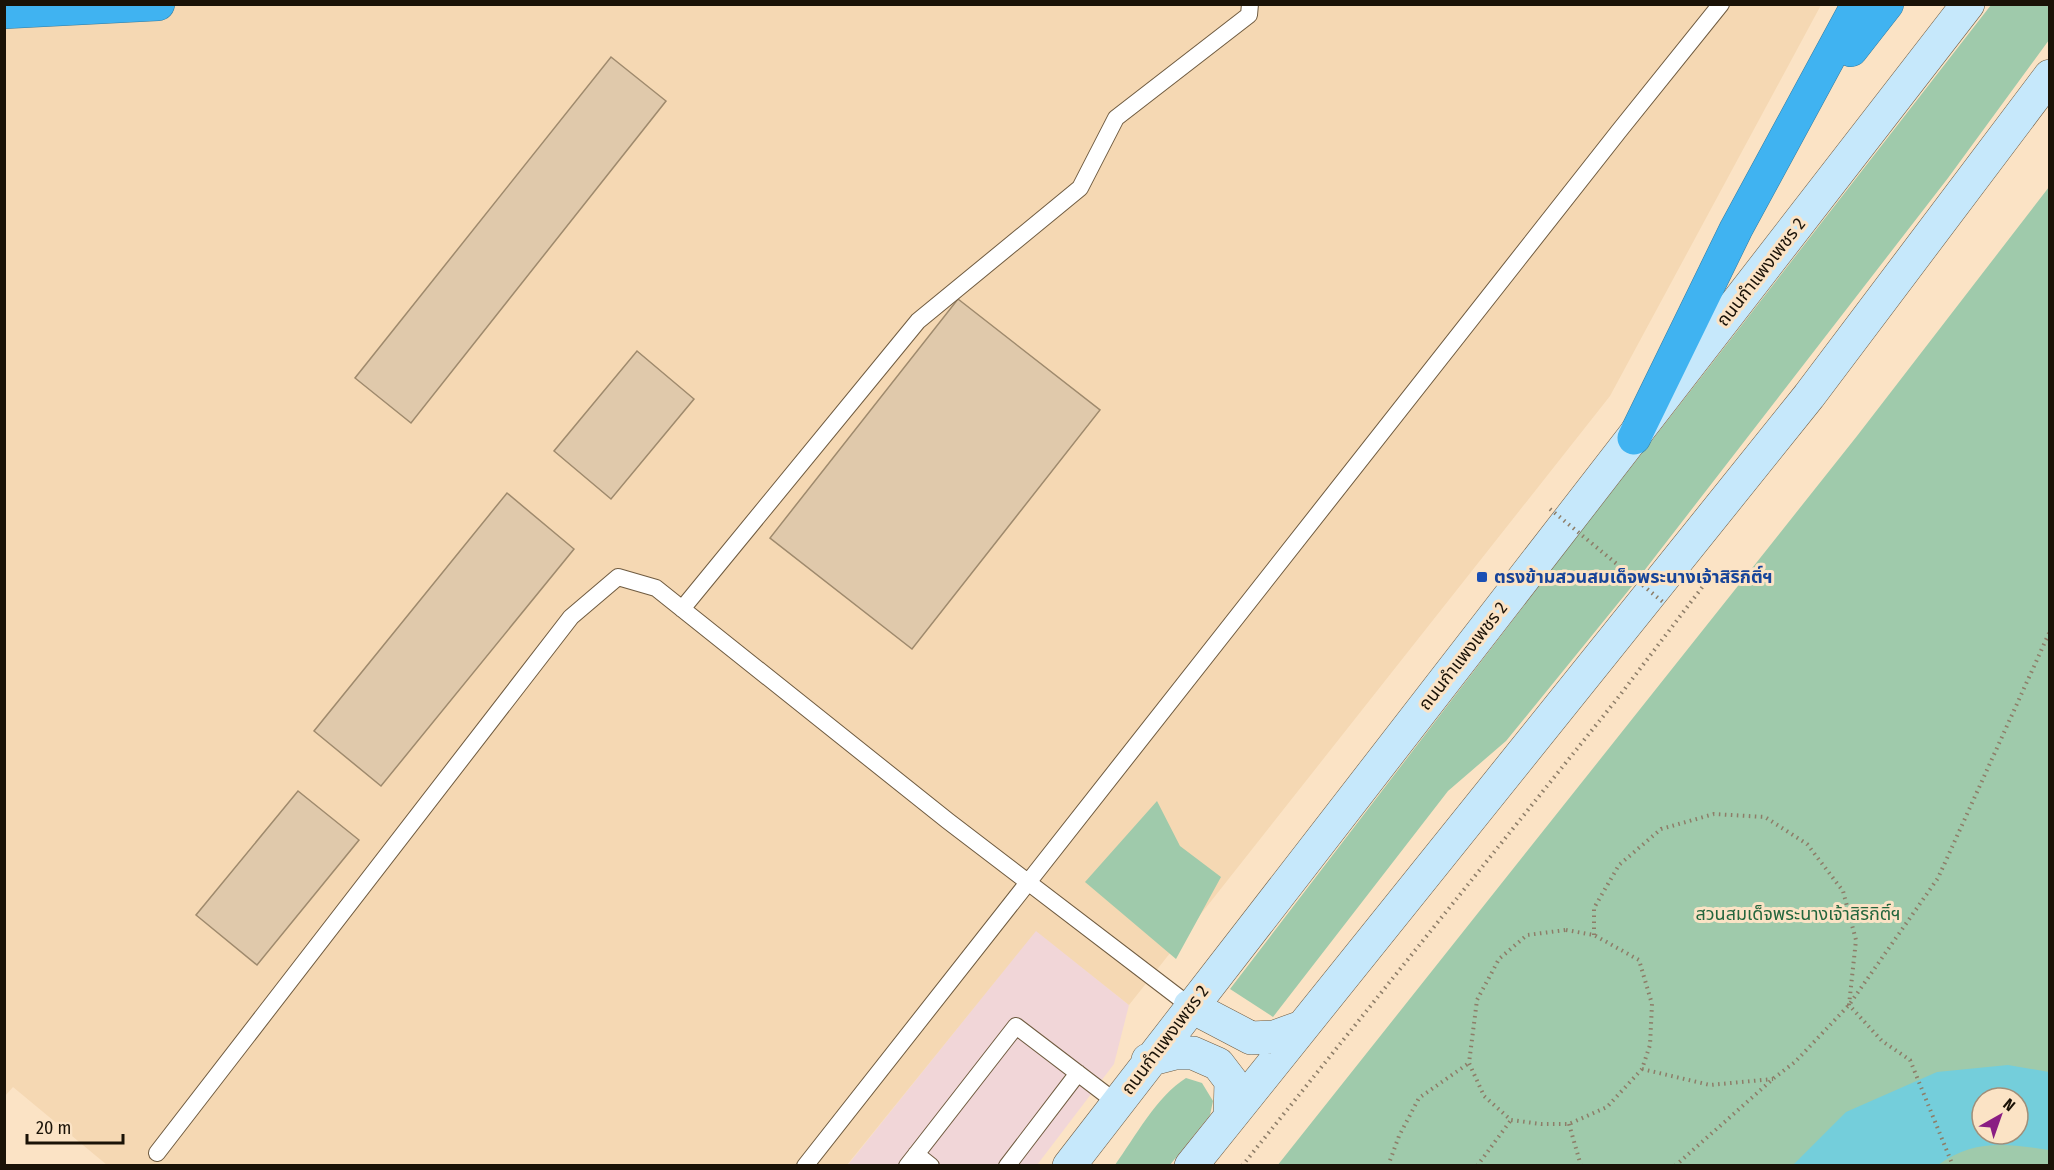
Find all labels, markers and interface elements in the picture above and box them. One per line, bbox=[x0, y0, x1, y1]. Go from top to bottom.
street label: ถนนกำแพงเพชร 2 bbox=[1712, 213, 1810, 331]
place label: ตรงข้ามสวนสมเด็จพระนางเจ้าสิริกิติ์ฯ bbox=[1494, 565, 1773, 588]
marker: ตรงข้ามสวนสมเด็จพระนางเจ้าสิริกิติ์ฯ bbox=[1475, 570, 1489, 584]
street label: ถนนกำแพงเพชร 2 bbox=[1414, 597, 1512, 715]
park label: สวนสมเด็จพระนางเจ้าสิริกิติ์ฯ bbox=[1695, 903, 1901, 925]
street label: ถนนกำแพงเพชร 2 bbox=[1117, 981, 1213, 1099]
north arrow bbox=[1970, 1086, 2030, 1146]
text: N bbox=[2000, 1095, 2019, 1115]
scale bar bbox=[27, 1107, 123, 1145]
text: 20 m bbox=[36, 1117, 71, 1139]

